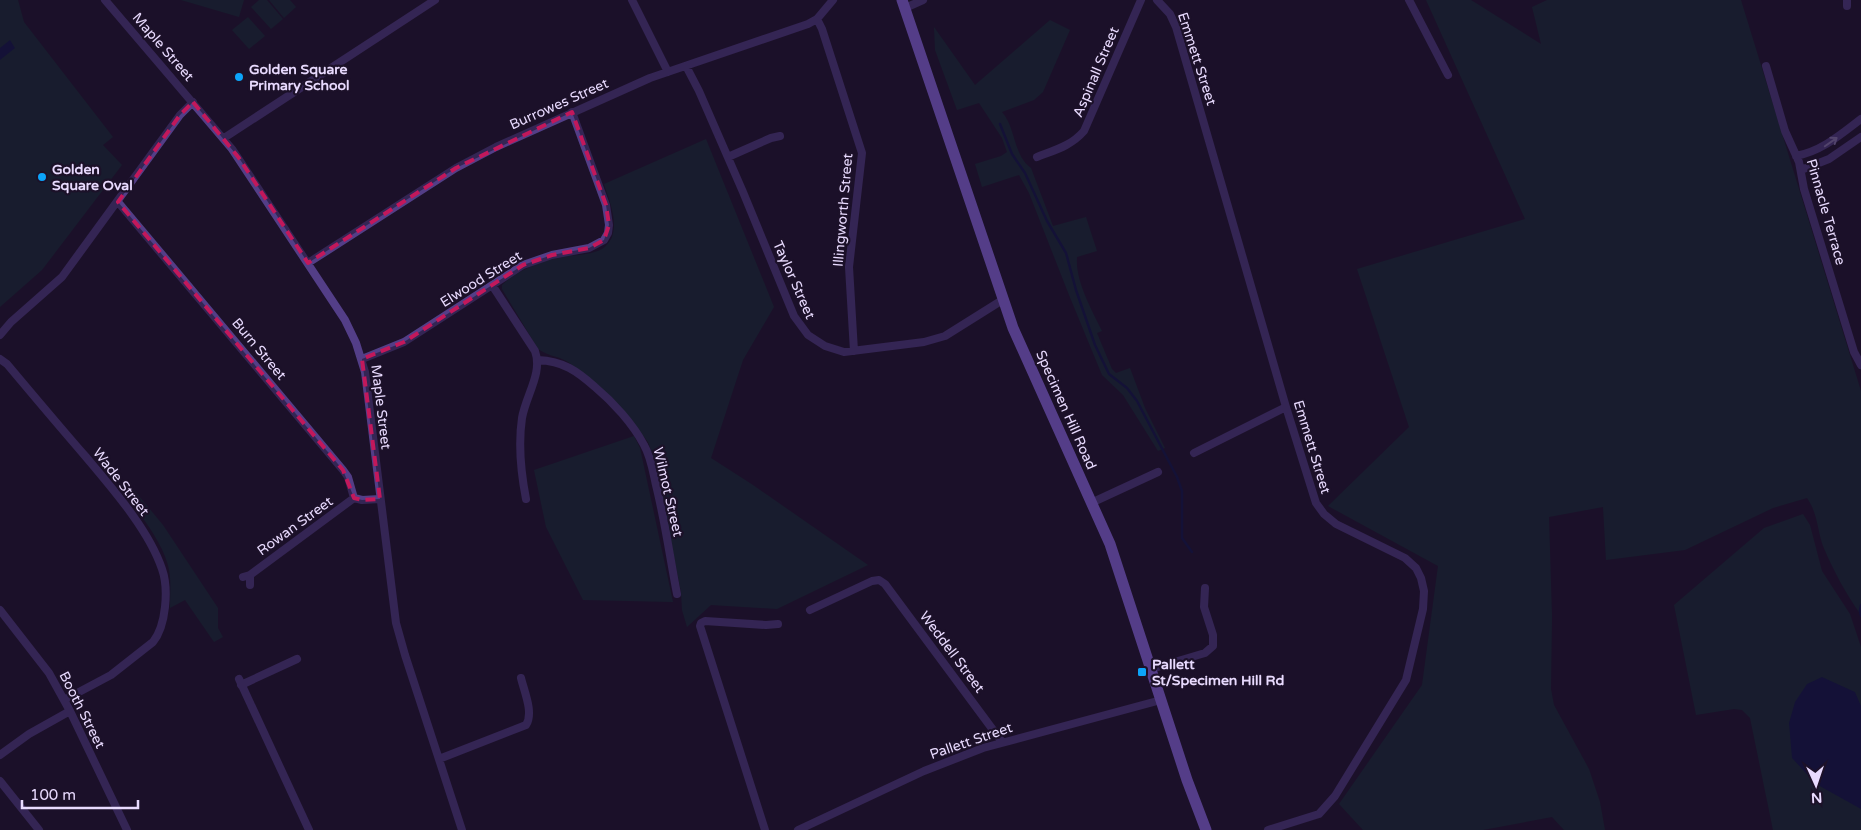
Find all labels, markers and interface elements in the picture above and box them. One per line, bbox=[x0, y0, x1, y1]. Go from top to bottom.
street label: Maple Street bbox=[129, 9, 198, 85]
street label: Emmett Street bbox=[1174, 10, 1220, 108]
street label: Aspinall Street bbox=[1069, 24, 1123, 120]
place label: Golden Square Primary School bbox=[249, 61, 350, 94]
marker: Golden Square Primary School bbox=[233, 71, 245, 83]
street label: Burrowes Street bbox=[507, 74, 612, 133]
one-way arrow bbox=[1824, 137, 1838, 147]
street label: Illingworth Street bbox=[830, 152, 856, 268]
street label: Pinnacle Terrace bbox=[1803, 157, 1849, 267]
place label: Golden Square Oval bbox=[52, 161, 133, 194]
marker: Golden Square Oval bbox=[36, 171, 48, 183]
street label: Taylor Street bbox=[769, 238, 819, 322]
street label: Elwood Street bbox=[437, 247, 525, 311]
street label: Burn Street bbox=[228, 315, 290, 384]
street label: Specimen Hill Road bbox=[1032, 348, 1100, 472]
street label: Maple Street bbox=[367, 364, 395, 451]
street label: Emmett Street bbox=[1290, 398, 1334, 496]
street label: Wade Street bbox=[89, 445, 153, 520]
street label: Wilmot Street bbox=[649, 446, 687, 539]
street label: Rowan Street bbox=[254, 492, 337, 559]
street label: Weddell Street bbox=[916, 608, 989, 697]
place label: Pallett St/Specimen Hill Rd bbox=[1152, 656, 1285, 689]
marker: Pallett St/Specimen Hill Rd bbox=[1136, 666, 1148, 678]
street label: Booth Street bbox=[55, 669, 109, 752]
street label: Pallett Street bbox=[928, 719, 1015, 763]
north arrow bbox=[1791, 760, 1841, 810]
scale bar bbox=[22, 778, 139, 810]
text: 100 m bbox=[30, 786, 76, 804]
text: N bbox=[1811, 789, 1823, 806]

